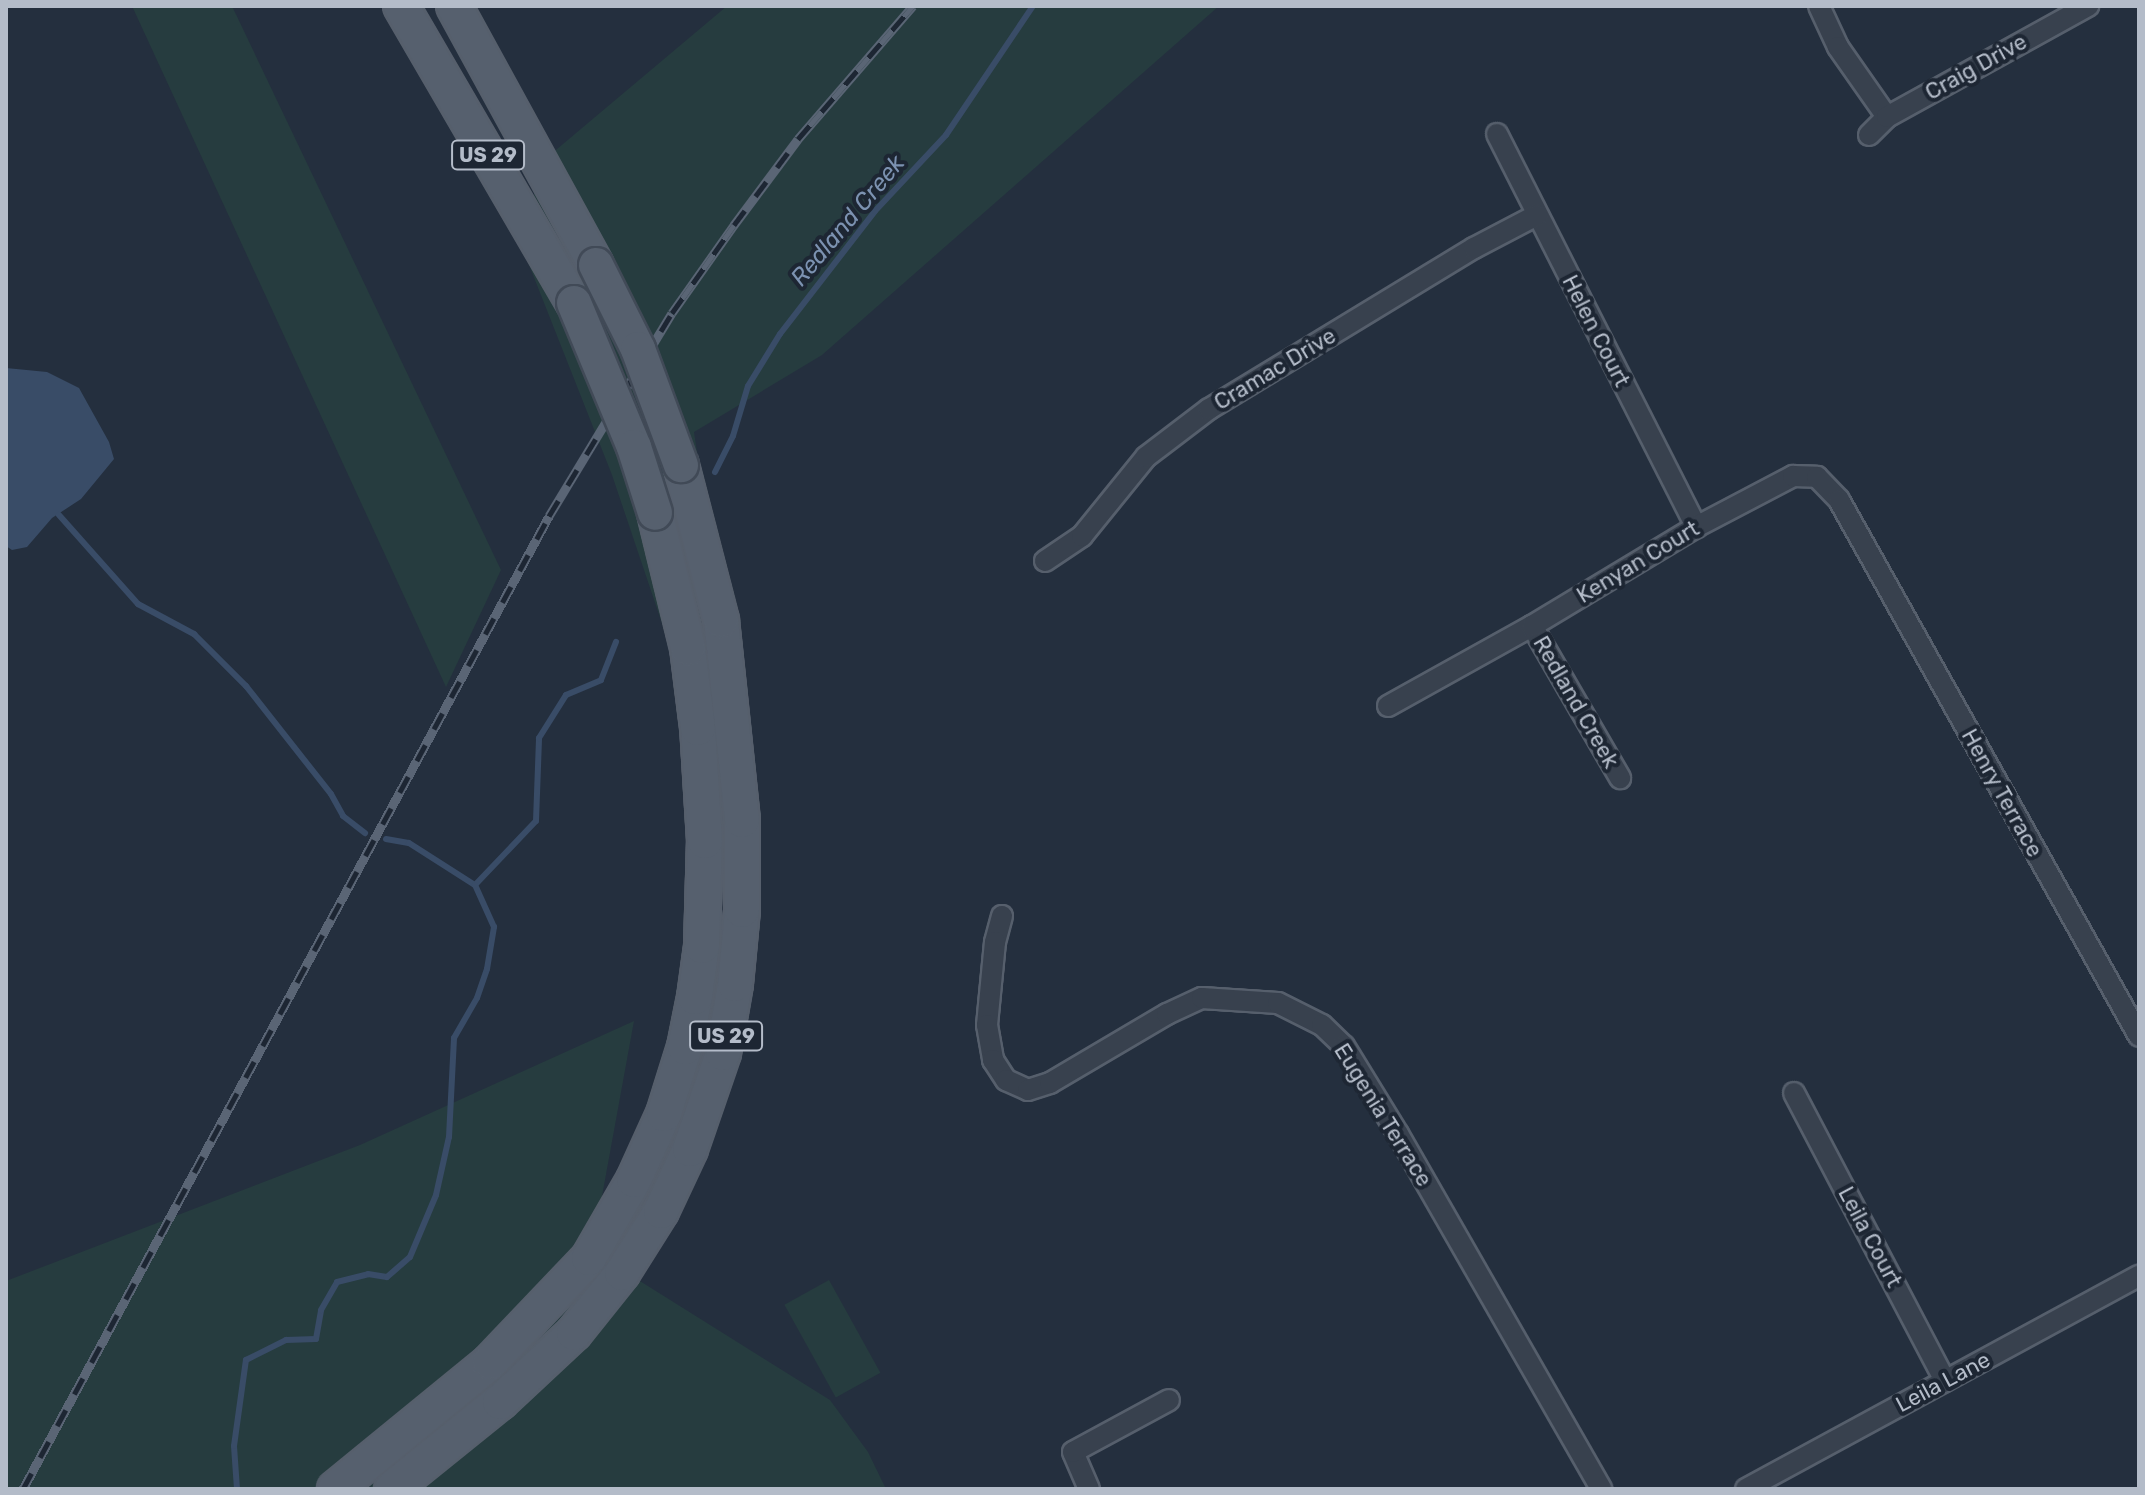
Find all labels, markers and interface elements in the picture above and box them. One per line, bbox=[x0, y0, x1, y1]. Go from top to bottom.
street label: Craig Drive bbox=[1921, 28, 2031, 106]
road number: US 29 bbox=[450, 139, 526, 171]
water label: Redland Creek bbox=[785, 150, 911, 292]
street label: Helen Court bbox=[1557, 271, 1635, 391]
street label: Cramac Drive bbox=[1209, 322, 1341, 416]
street label: Kenyan Court bbox=[1572, 515, 1704, 609]
street label: Redland Creek bbox=[1528, 631, 1624, 773]
street label: Henry Terrace bbox=[1956, 724, 2048, 862]
road number: US 29 bbox=[688, 1020, 764, 1052]
street label: Eugenia Terrace bbox=[1328, 1038, 1438, 1192]
street label: Leila Court bbox=[1832, 1182, 1908, 1292]
street label: Leila Lane bbox=[1891, 1346, 1995, 1418]

